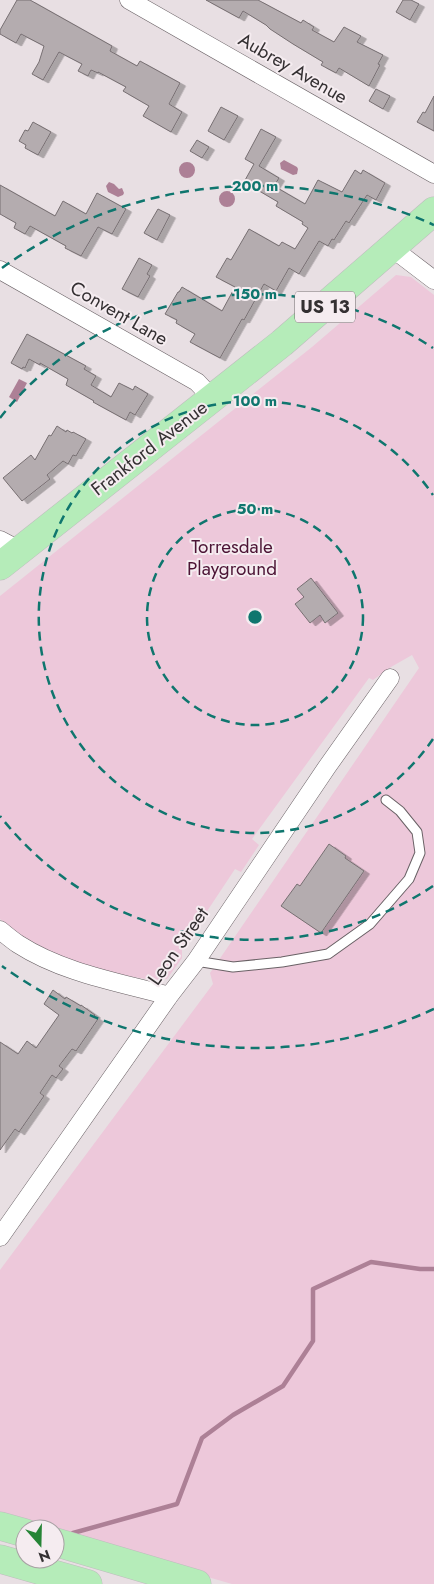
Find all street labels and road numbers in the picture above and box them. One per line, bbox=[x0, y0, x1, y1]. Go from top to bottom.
street label: Aubrey Avenue bbox=[233, 26, 353, 110]
street label: Convent Lane bbox=[65, 274, 173, 352]
road number: US 13 bbox=[295, 292, 355, 322]
street label: Frankford Avenue bbox=[85, 394, 213, 502]
street label: Leon Street bbox=[141, 901, 215, 990]

